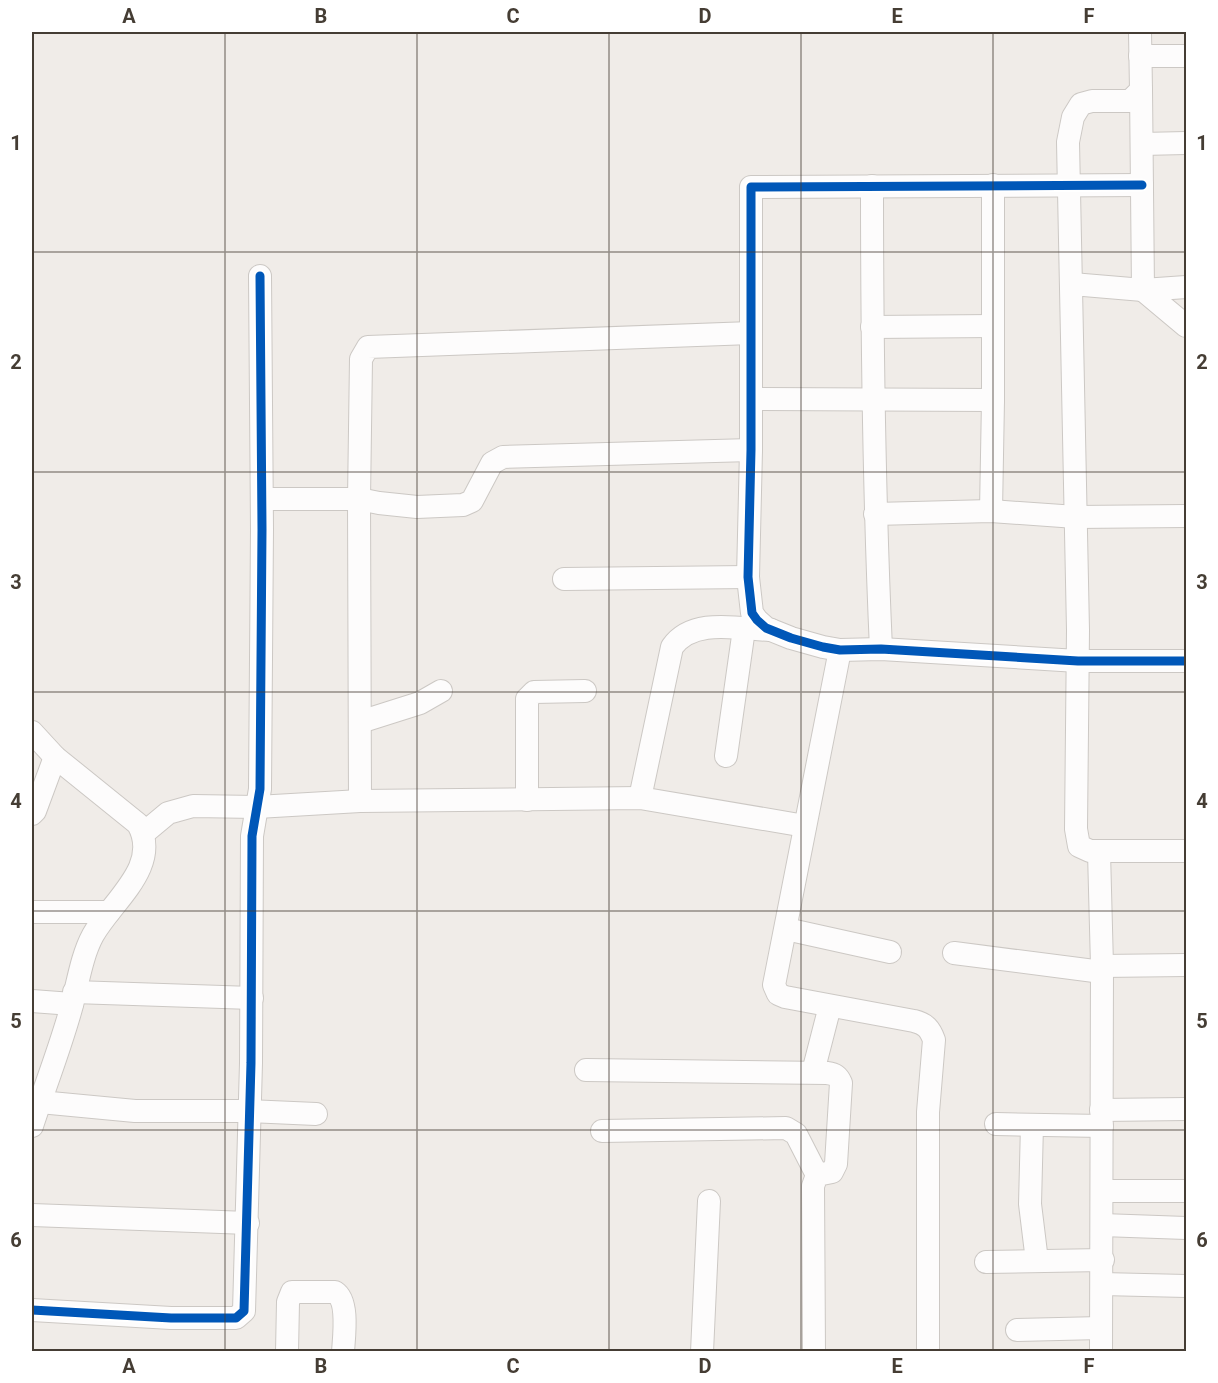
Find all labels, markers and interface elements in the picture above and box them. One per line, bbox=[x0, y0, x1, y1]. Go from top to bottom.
text: A bbox=[122, 4, 136, 28]
text: B bbox=[315, 4, 327, 28]
text: C bbox=[506, 4, 520, 28]
text: D bbox=[699, 4, 712, 28]
text: E bbox=[891, 4, 903, 28]
text: F bbox=[1084, 4, 1095, 28]
text: 1 bbox=[10, 131, 22, 155]
text: 1 bbox=[1196, 131, 1208, 155]
text: 2 bbox=[10, 350, 22, 374]
text: 2 bbox=[1196, 350, 1208, 374]
text: 3 bbox=[10, 570, 22, 594]
text: 3 bbox=[1196, 570, 1208, 594]
text: 4 bbox=[10, 789, 22, 813]
text: 4 bbox=[1196, 789, 1208, 813]
text: 5 bbox=[10, 1009, 22, 1033]
text: 5 bbox=[1196, 1009, 1208, 1033]
text: 6 bbox=[10, 1228, 22, 1252]
text: 6 bbox=[1196, 1228, 1208, 1252]
text: A bbox=[122, 1354, 136, 1378]
text: B bbox=[315, 1354, 327, 1378]
text: C bbox=[506, 1354, 520, 1378]
text: D bbox=[699, 1354, 712, 1378]
text: E bbox=[891, 1354, 903, 1378]
text: F bbox=[1084, 1354, 1095, 1378]

